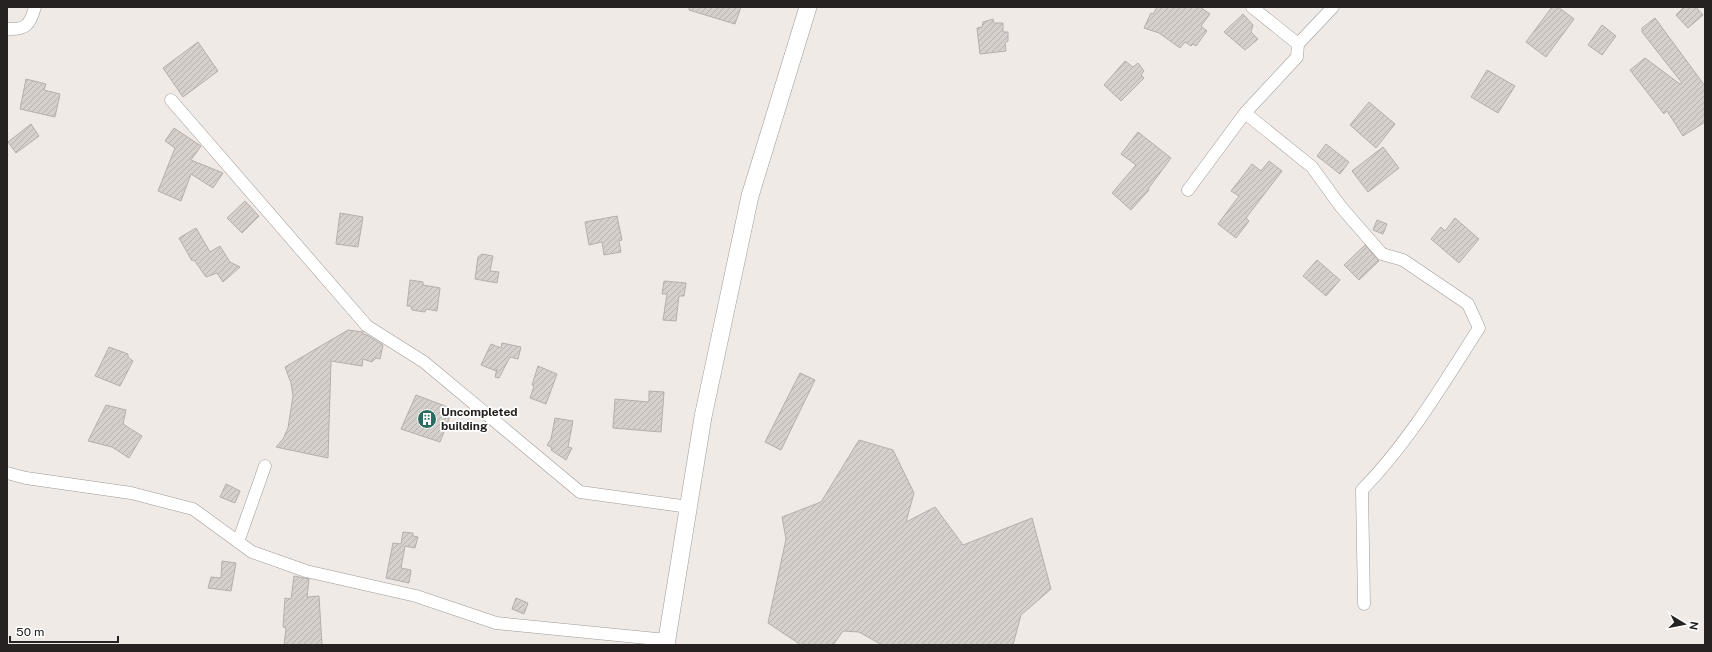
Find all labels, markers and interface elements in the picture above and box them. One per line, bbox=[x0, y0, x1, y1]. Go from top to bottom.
place label: Uncompleted building bbox=[441, 405, 518, 433]
building icon: Uncompleted building bbox=[416, 408, 438, 430]
north arrow bbox=[1664, 604, 1704, 644]
scale bar bbox=[10, 618, 118, 644]
text: N bbox=[1687, 620, 1701, 631]
text: 50 m bbox=[16, 625, 44, 639]

